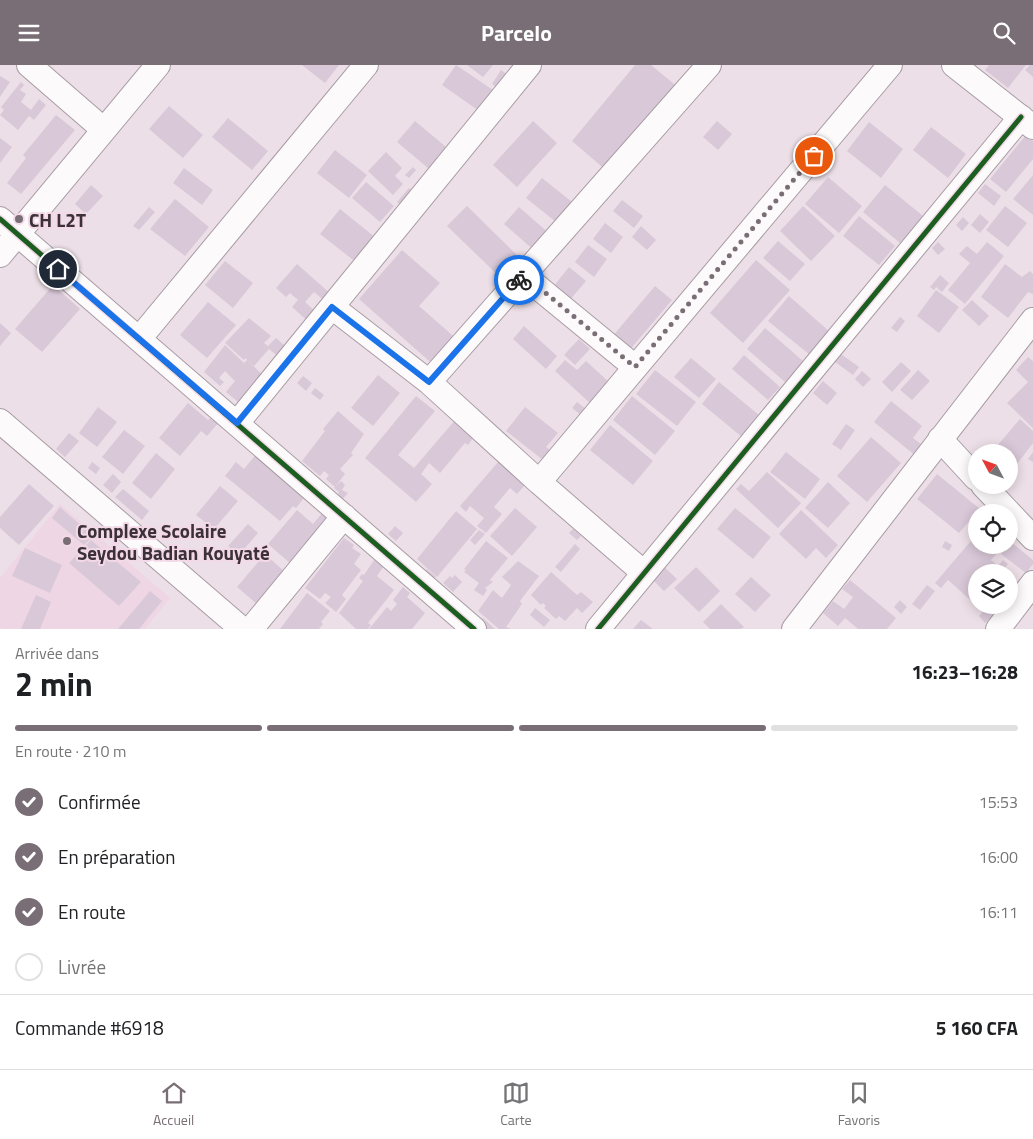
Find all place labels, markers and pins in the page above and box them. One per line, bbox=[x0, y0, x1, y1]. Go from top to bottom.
pin bbox=[793, 135, 835, 177]
place label: CH L2T bbox=[29, 205, 86, 234]
marker: CH L2T bbox=[13, 213, 25, 225]
pin bbox=[37, 248, 79, 290]
place label: Complexe Scolaire Seydou Badian Kouyaté bbox=[77, 516, 270, 567]
marker: Complexe Scolaire Seydou Badian Kouyaté bbox=[61, 535, 73, 547]

